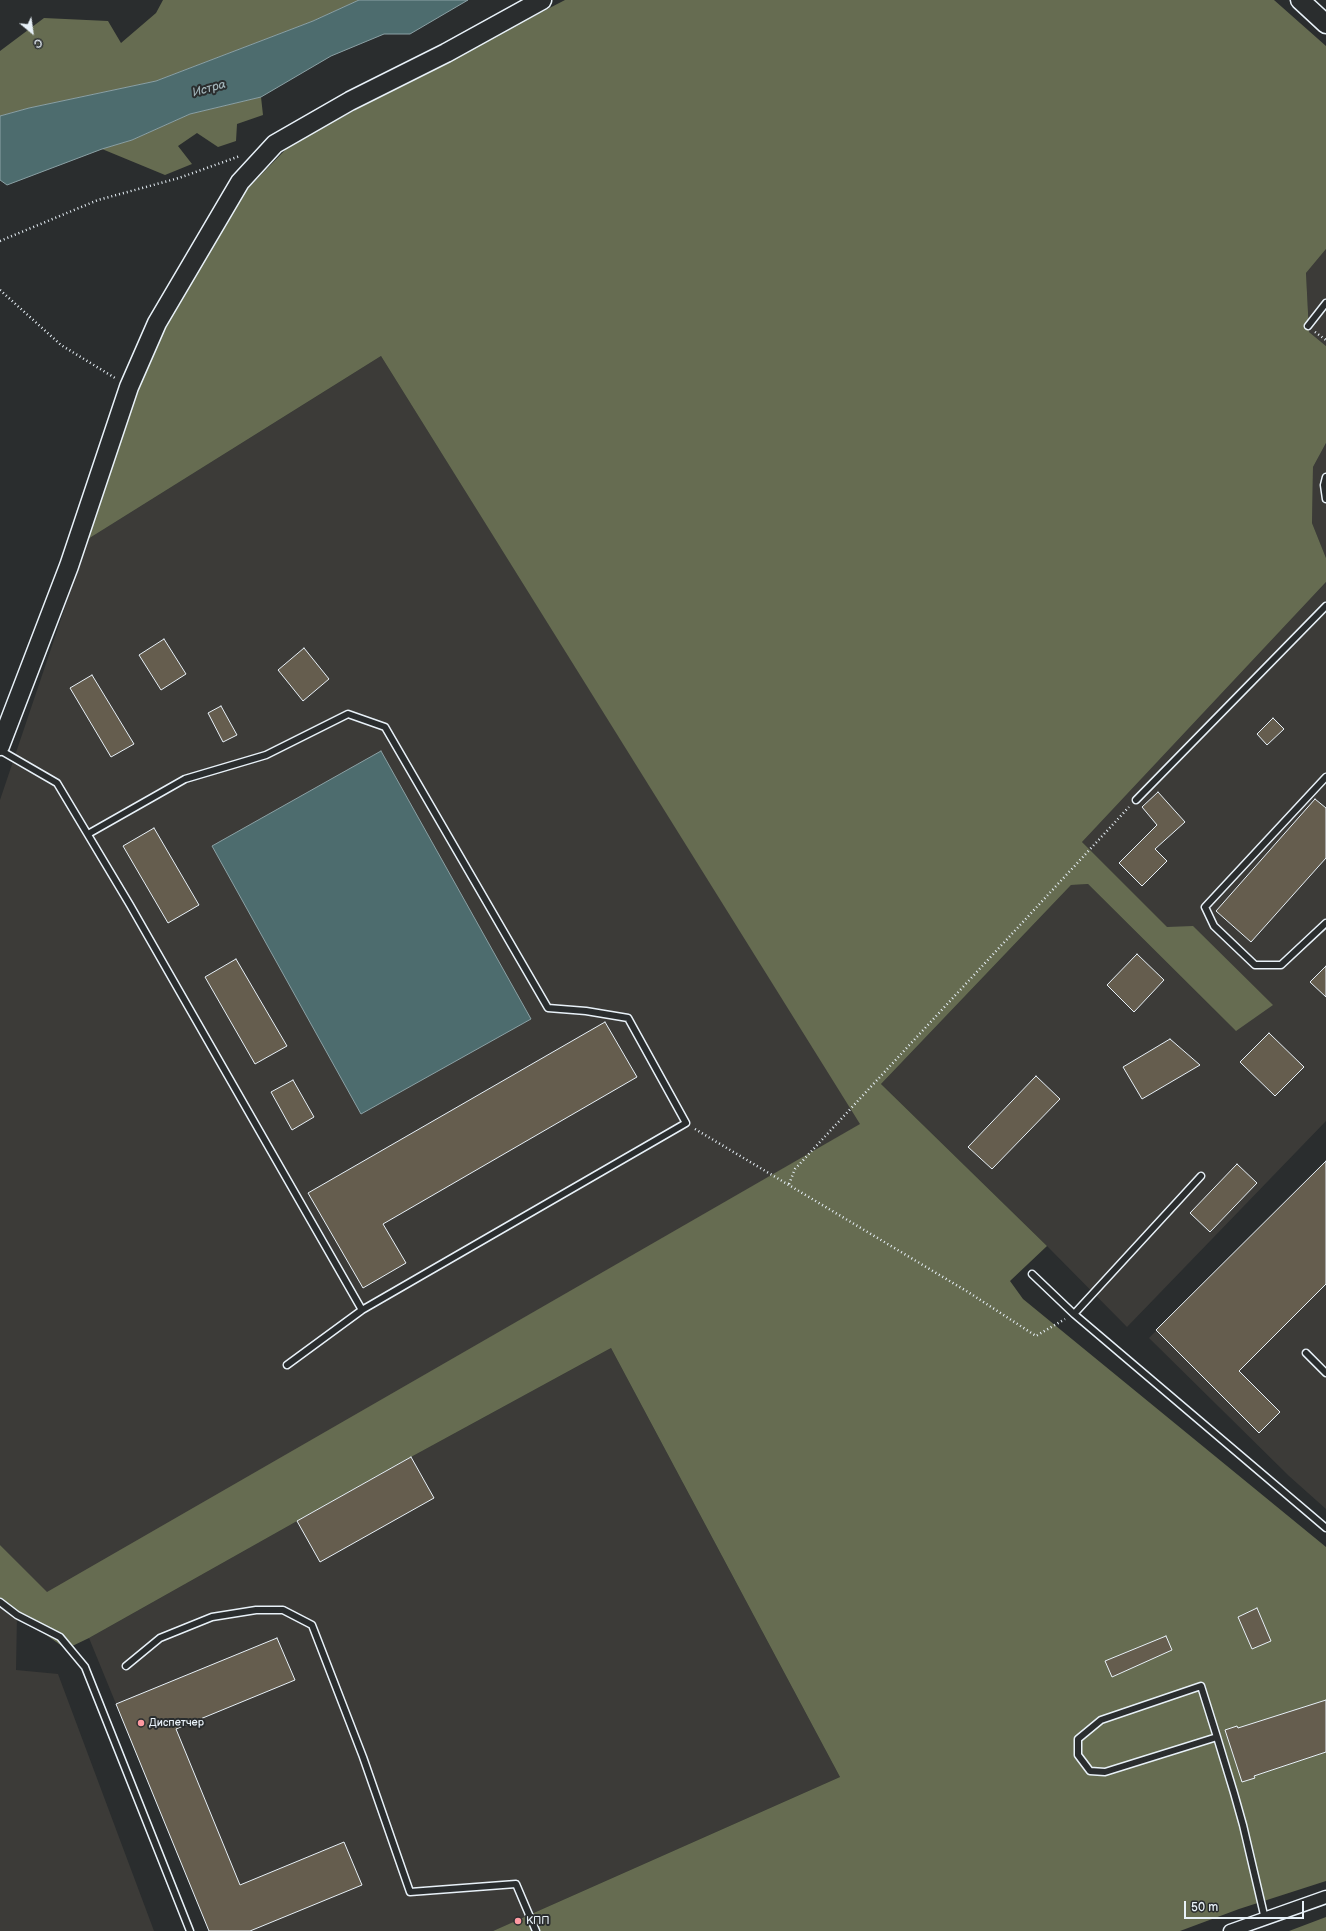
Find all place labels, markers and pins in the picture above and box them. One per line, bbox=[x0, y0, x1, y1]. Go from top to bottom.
place label: Диспетчер bbox=[149, 1716, 204, 1730]
marker: Диспетчер bbox=[136, 1718, 146, 1728]
place label: КПП bbox=[526, 1914, 550, 1928]
marker: КПП bbox=[513, 1916, 523, 1926]

